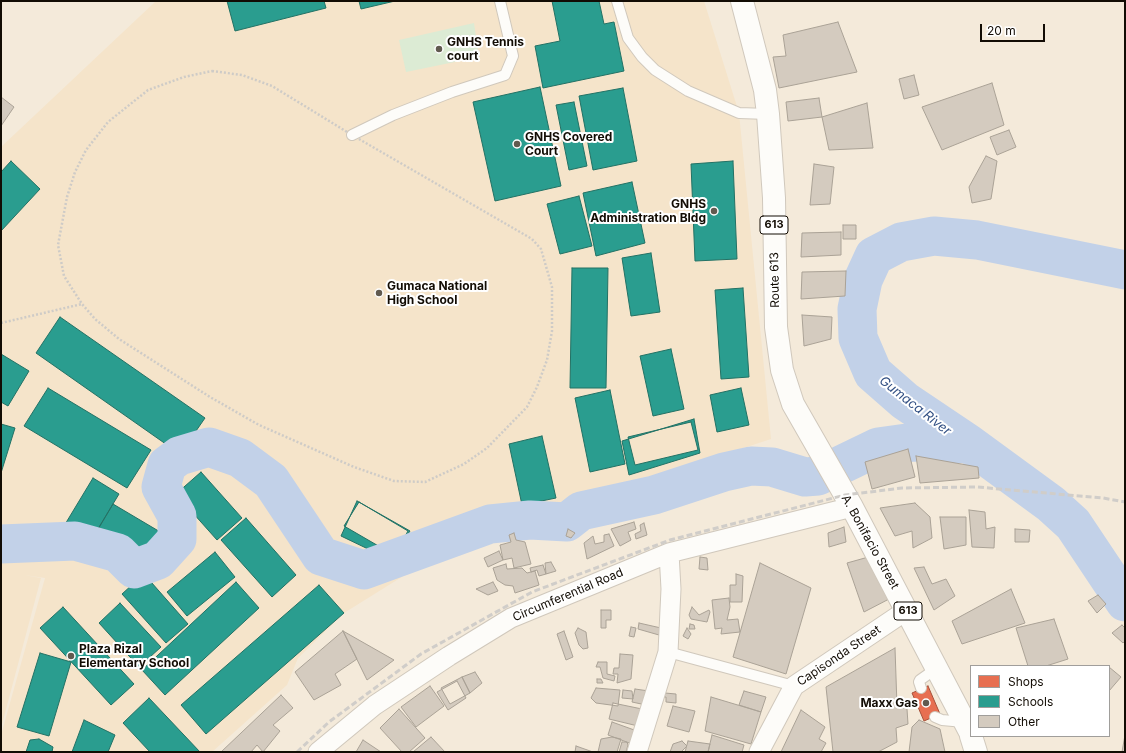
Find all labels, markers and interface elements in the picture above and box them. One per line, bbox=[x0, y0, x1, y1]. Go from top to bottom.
scale bar bbox=[982, 16, 1047, 42]
text: 20 m bbox=[987, 23, 1016, 38]
place label: GNHS Tennis court bbox=[447, 35, 524, 63]
marker: GNHS Tennis court bbox=[434, 44, 444, 54]
place label: GNHS Covered Court bbox=[525, 130, 612, 158]
marker: GNHS Covered Court bbox=[512, 139, 522, 149]
place label: GNHS Administration Bldg bbox=[590, 197, 706, 225]
marker: GNHS Administration Bldg bbox=[709, 206, 719, 216]
road number: 613 bbox=[760, 216, 788, 234]
street label: Route 613 bbox=[767, 252, 783, 308]
place label: Gumaca National High School bbox=[387, 279, 487, 307]
marker: Gumaca National High School bbox=[374, 288, 384, 298]
water label: Gumaca River bbox=[876, 373, 954, 439]
street label: A. Bonifacio Street bbox=[838, 492, 902, 592]
street label: Circumferential Road bbox=[511, 565, 625, 625]
road number: 613 bbox=[894, 602, 922, 620]
street label: Capisonda Street bbox=[794, 623, 884, 689]
place label: Plaza Rizal Elementary School bbox=[79, 642, 189, 670]
marker: Plaza Rizal Elementary School bbox=[66, 651, 76, 661]
legend bbox=[970, 665, 1110, 737]
text: Shops bbox=[1008, 674, 1044, 689]
text: Schools bbox=[1008, 694, 1053, 709]
place label: Maxx Gas bbox=[860, 696, 918, 710]
marker: Maxx Gas bbox=[921, 698, 931, 708]
text: Other bbox=[1008, 714, 1040, 729]

